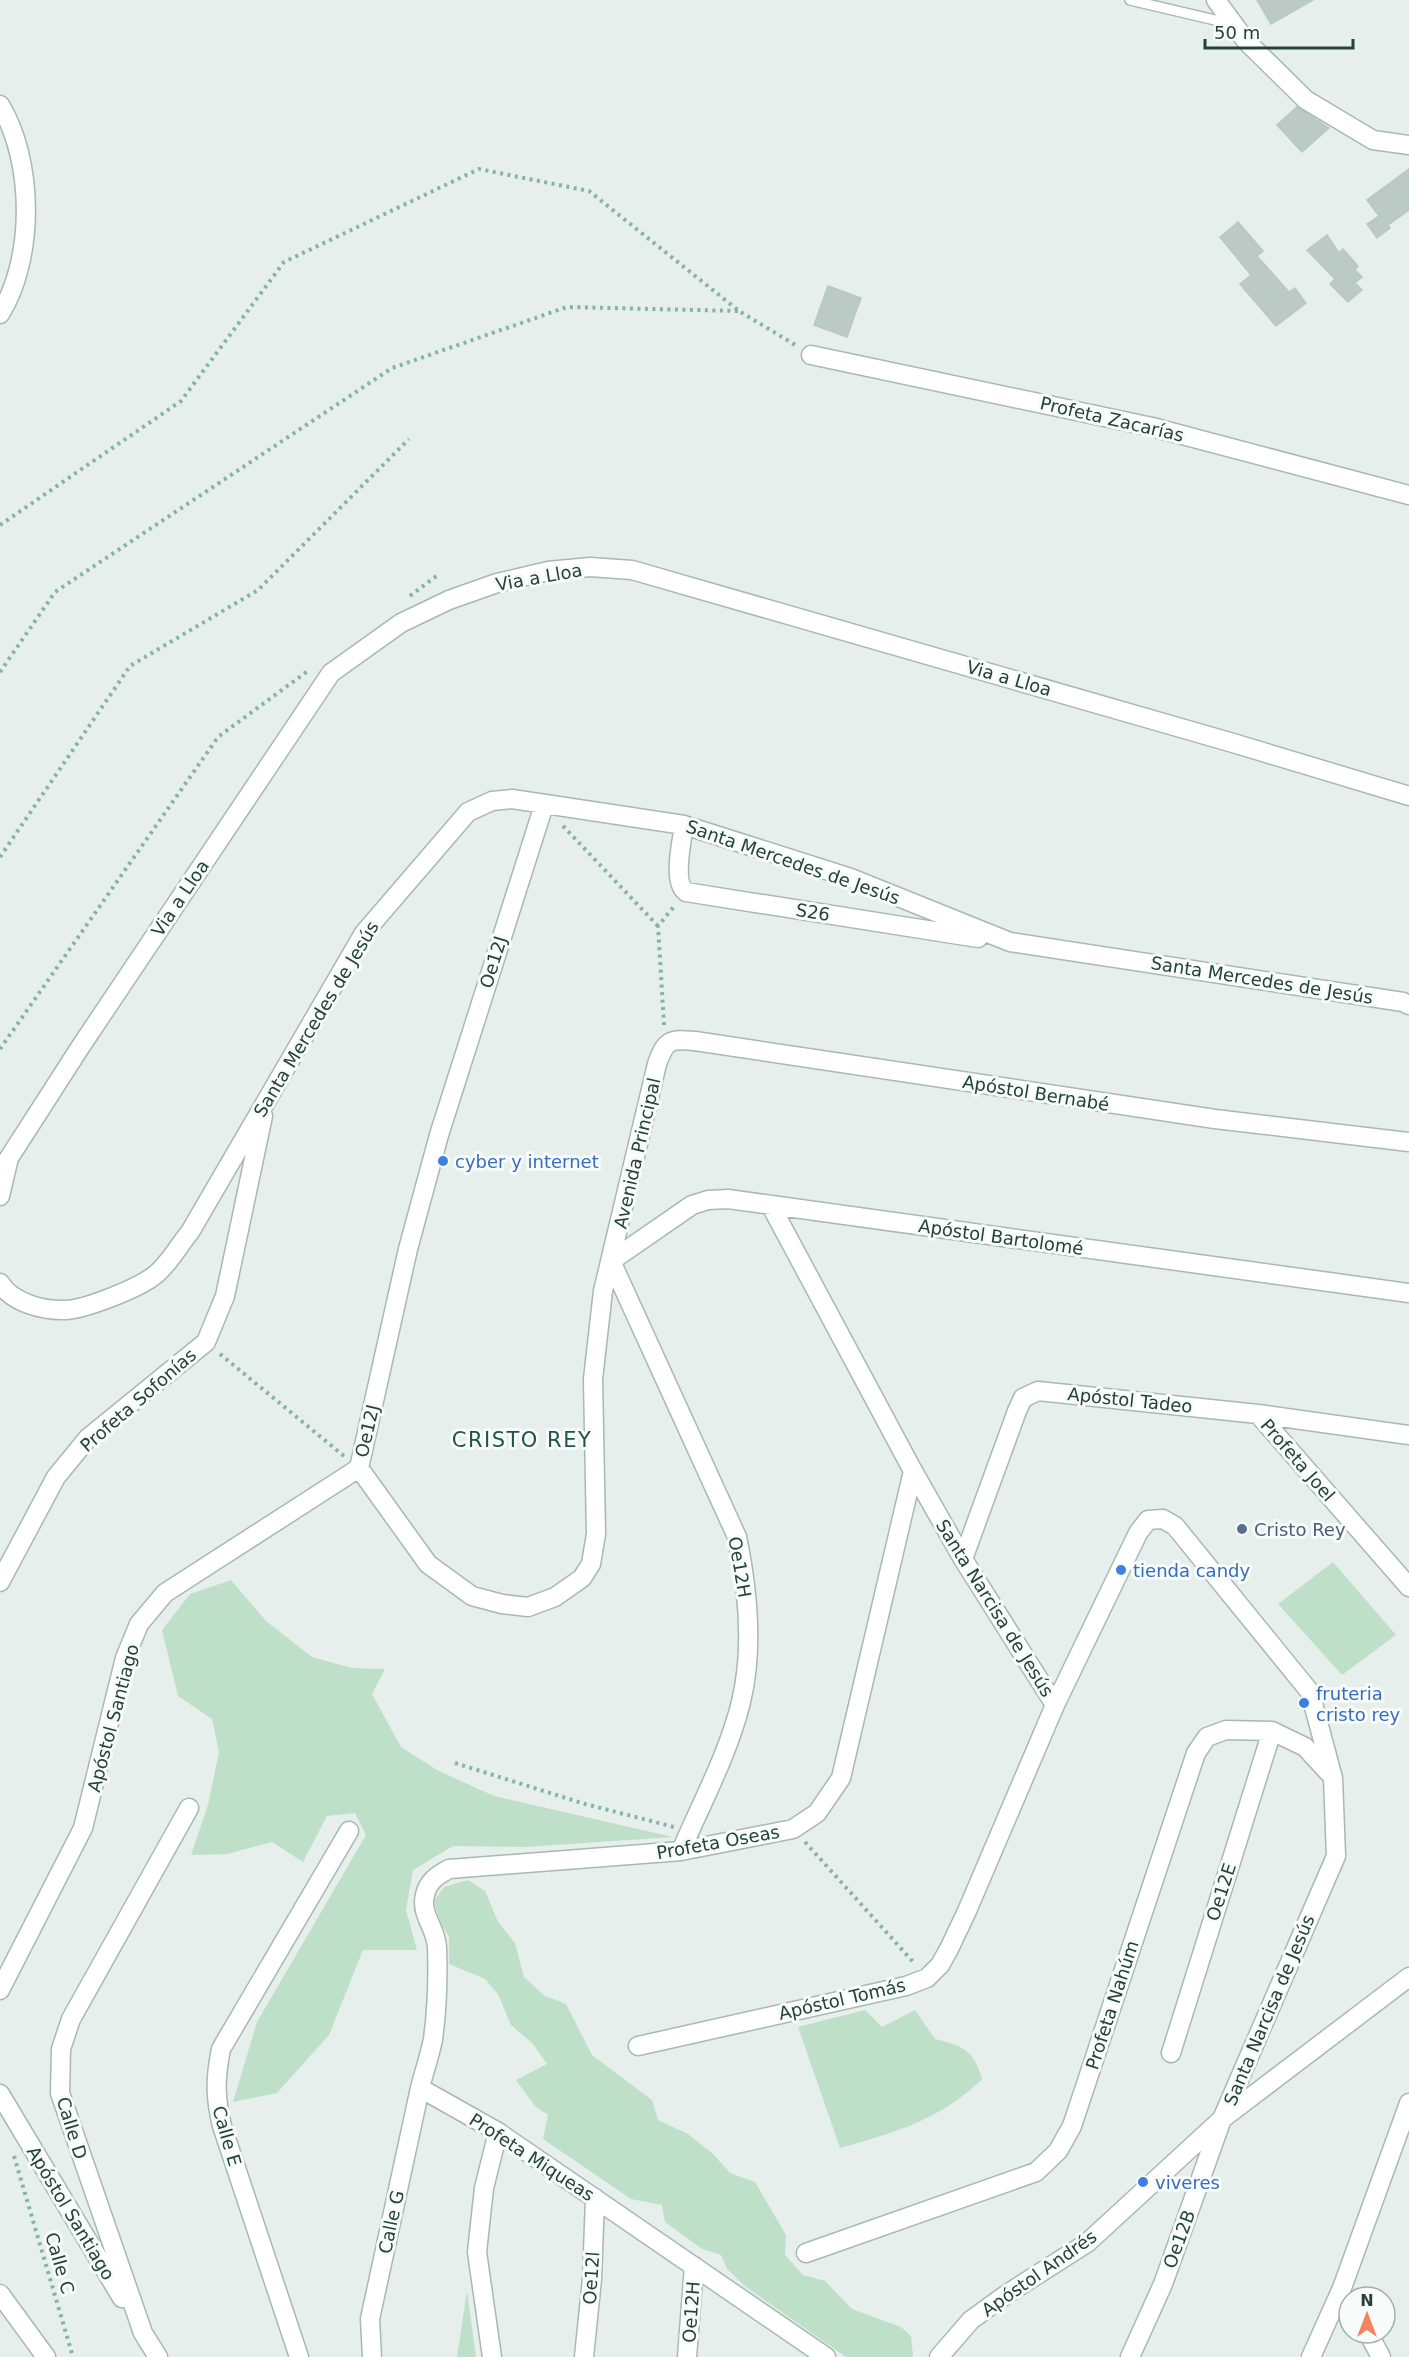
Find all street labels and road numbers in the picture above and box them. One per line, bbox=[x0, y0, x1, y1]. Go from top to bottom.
street label: Profeta Zacarías bbox=[1038, 392, 1186, 446]
street label: Via a Lloa bbox=[494, 559, 584, 595]
street label: Via a Lloa bbox=[964, 656, 1054, 700]
street label: Santa Mercedes de Jesús bbox=[683, 816, 903, 908]
street label: Via a Lloa bbox=[147, 856, 213, 940]
street label: S26 bbox=[794, 899, 832, 925]
street label: Santa Mercedes de Jesús bbox=[249, 917, 383, 1121]
street label: Oe12J bbox=[475, 933, 511, 991]
street label: Santa Mercedes de Jesús bbox=[1149, 952, 1375, 1008]
street label: Apóstol Bernabé bbox=[961, 1071, 1111, 1115]
street label: Avenida Principal bbox=[609, 1075, 665, 1231]
street label: Apóstol Bartolomé bbox=[917, 1215, 1085, 1259]
street label: Profeta Sofonías bbox=[76, 1344, 200, 1456]
street label: Apóstol Tadeo bbox=[1067, 1383, 1193, 1417]
street label: Oe12J bbox=[351, 1403, 383, 1459]
street label: Profeta Joel bbox=[1257, 1415, 1339, 1505]
street label: Santa Narcisa de Jesús bbox=[932, 1516, 1058, 1700]
street label: Oe12H bbox=[724, 1535, 756, 1599]
street label: Apóstol Santiago bbox=[83, 1642, 143, 1794]
street label: Profeta Oseas bbox=[655, 1821, 781, 1863]
street label: Oe12E bbox=[1202, 1860, 1240, 1924]
street label: Santa Narcisa de Jesús bbox=[1219, 1912, 1319, 2108]
street label: Profeta Nahúm bbox=[1081, 1938, 1143, 2072]
street label: Apóstol Tomás bbox=[776, 1974, 908, 2024]
street label: Calle D bbox=[53, 2094, 91, 2162]
street label: Calle E bbox=[208, 2103, 246, 2169]
street label: Profeta Miqueas bbox=[466, 2109, 598, 2205]
street label: Apóstol Santiago bbox=[23, 2142, 119, 2284]
street label: Calle G bbox=[374, 2188, 408, 2256]
street label: Oe12B bbox=[1159, 2207, 1199, 2271]
street label: Apóstol Andrés bbox=[977, 2226, 1101, 2320]
street label: Calle C bbox=[41, 2230, 79, 2296]
street label: Oe12l bbox=[579, 2251, 603, 2305]
street label: Oe12H bbox=[678, 2280, 704, 2344]

